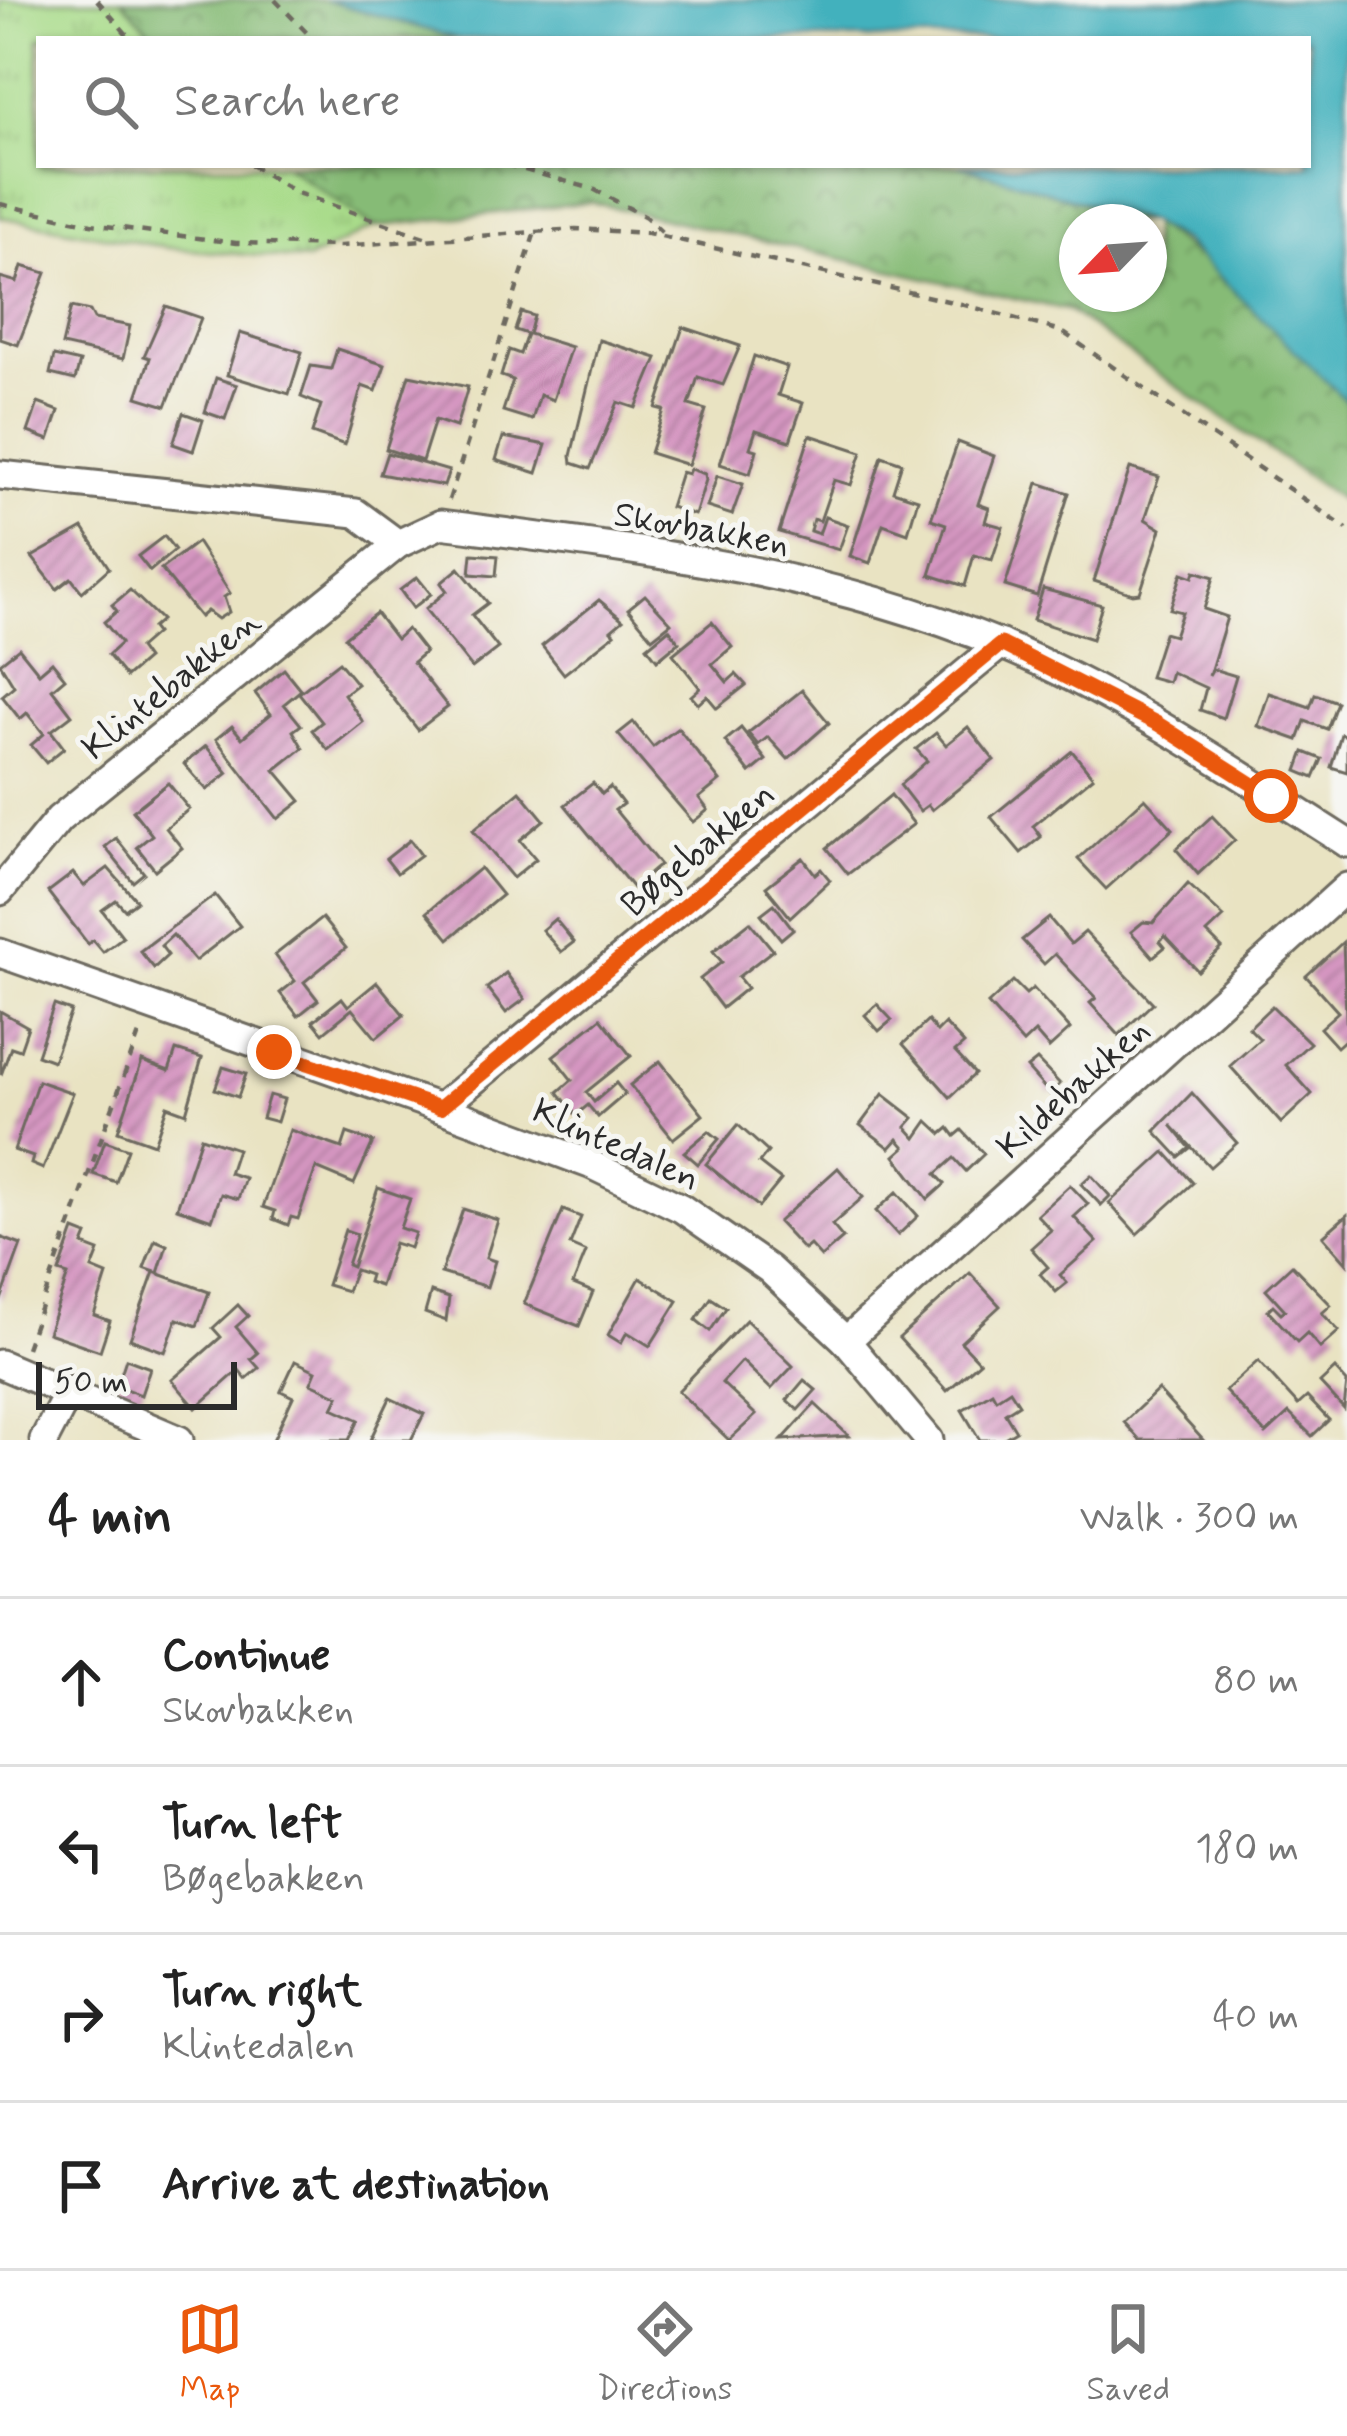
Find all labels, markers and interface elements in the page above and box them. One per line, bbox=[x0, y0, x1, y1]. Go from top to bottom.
search box bbox=[36, 36, 1311, 168]
icon: search bbox=[78, 69, 144, 135]
text: Search here bbox=[174, 73, 401, 132]
north arrow bbox=[1059, 204, 1167, 312]
street label: Skovbakken bbox=[610, 492, 793, 569]
street label: Klintebakken bbox=[73, 599, 271, 772]
route start bbox=[1244, 769, 1298, 823]
street label: Bøgebakken bbox=[612, 772, 786, 929]
street label: Kildebakken bbox=[988, 1008, 1161, 1171]
route end bbox=[247, 1025, 301, 1079]
street label: Klintedalen bbox=[525, 1088, 707, 1204]
scale bar bbox=[36, 1356, 237, 1409]
text: 50 m bbox=[54, 1361, 128, 1405]
text: 4 min bbox=[48, 1485, 172, 1551]
text: Walk · 300 m bbox=[1080, 1493, 1299, 1544]
text: Continue bbox=[162, 1627, 330, 1686]
icon: ahead bbox=[48, 1649, 114, 1715]
text: 80 m bbox=[1213, 1656, 1299, 1707]
text: Skovbakken bbox=[162, 1686, 354, 1737]
text: Turn left bbox=[162, 1795, 342, 1854]
icon: left bbox=[48, 1817, 114, 1883]
text: 180 m bbox=[1195, 1824, 1299, 1875]
text: Bøgebakken bbox=[162, 1854, 365, 1905]
text: Turn right bbox=[162, 1963, 362, 2022]
icon: right bbox=[48, 1985, 114, 2051]
text: 40 m bbox=[1212, 1992, 1299, 2043]
text: Klintedalen bbox=[162, 2022, 355, 2073]
icon: arrive bbox=[48, 2153, 114, 2219]
text: Arrive at destination bbox=[162, 2156, 550, 2215]
tab: Map bbox=[177, 2296, 243, 2412]
tab: Directions bbox=[597, 2296, 733, 2412]
tab: Saved bbox=[1087, 2296, 1170, 2412]

